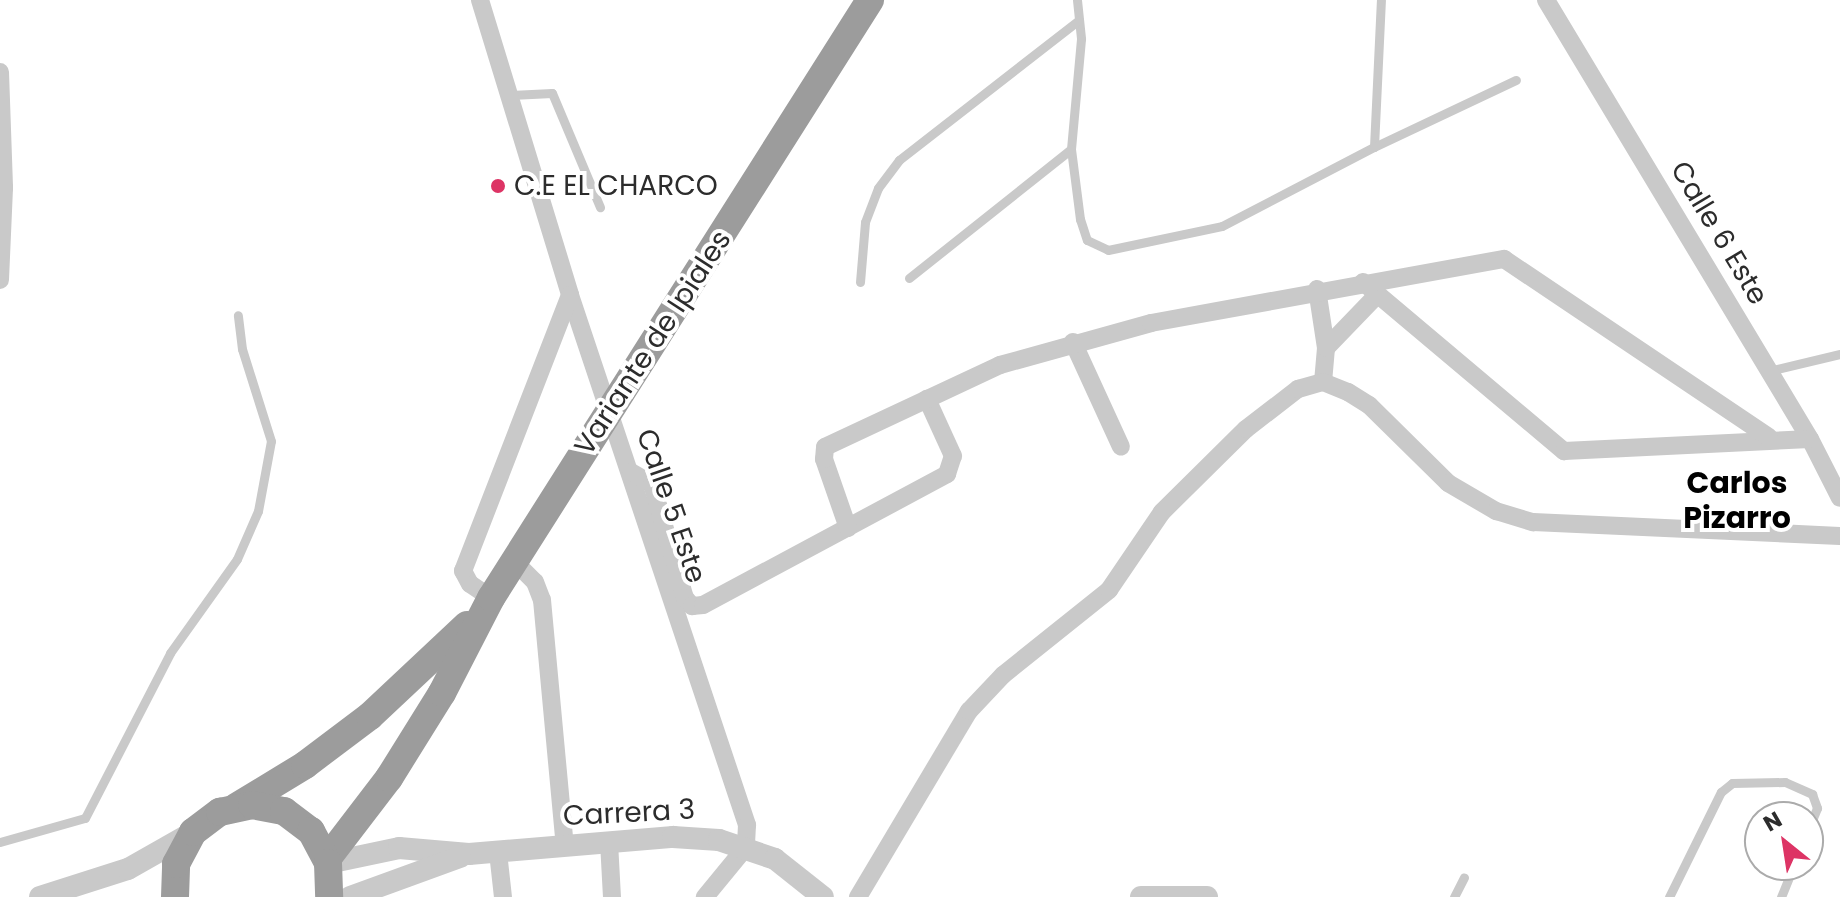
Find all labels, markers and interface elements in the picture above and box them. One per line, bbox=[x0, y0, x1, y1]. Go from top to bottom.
street label: Calle 6 Este bbox=[1663, 155, 1775, 311]
place label: C.E EL CHARCO bbox=[514, 169, 718, 203]
marker: C.E EL CHARCO bbox=[489, 177, 507, 195]
street label: Variante de Ipiales bbox=[568, 224, 738, 462]
street label: Calle 5 Este bbox=[629, 425, 713, 587]
district label: Carlos Pizarro bbox=[1683, 465, 1791, 536]
street label: Carrera 3 bbox=[562, 793, 696, 833]
north arrow bbox=[1744, 801, 1824, 881]
text: N bbox=[1758, 804, 1788, 839]

